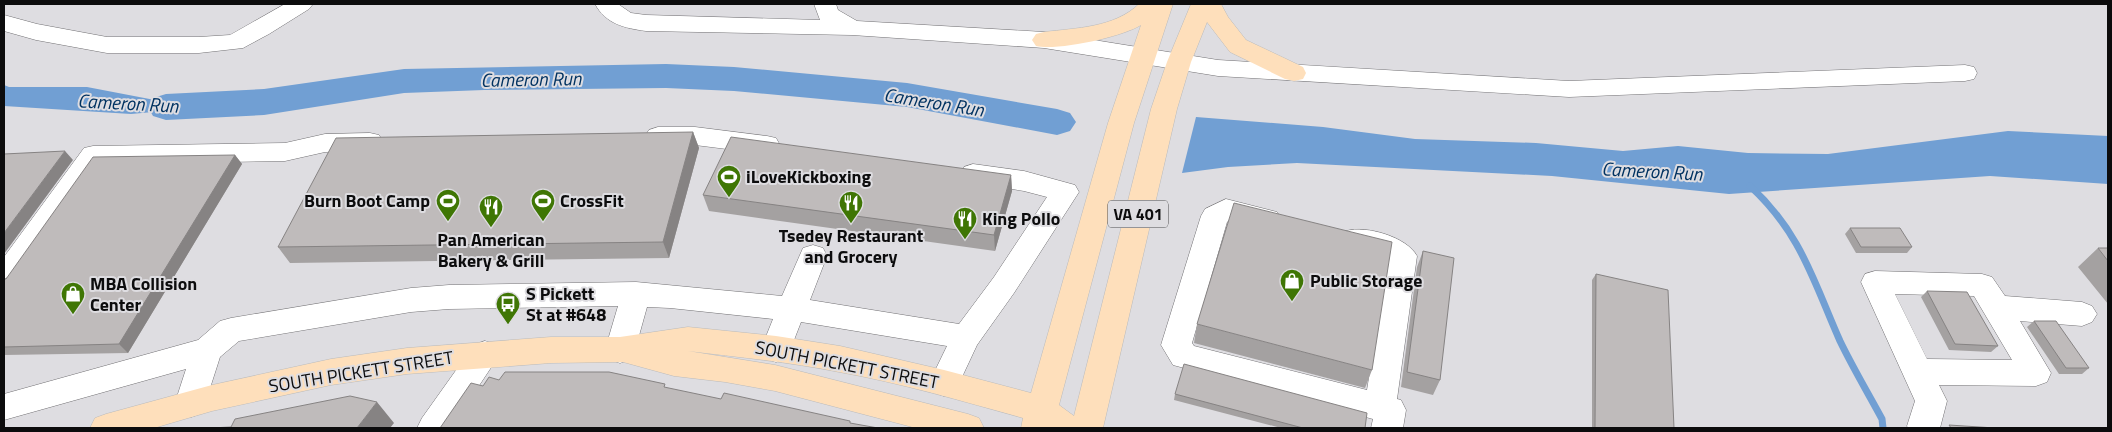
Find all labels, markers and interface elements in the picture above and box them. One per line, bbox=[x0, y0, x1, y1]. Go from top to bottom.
water label: Cameron Run bbox=[480, 63, 582, 94]
water label: Cameron Run bbox=[882, 79, 987, 124]
water label: Cameron Run bbox=[77, 85, 180, 120]
water label: Cameron Run bbox=[1601, 153, 1704, 188]
place label: iLoveKickboxing bbox=[746, 163, 872, 190]
sports icon: iLoveKickboxing bbox=[716, 164, 742, 198]
place label: Burn Boot Camp bbox=[304, 187, 430, 214]
place label: CrossFit bbox=[560, 187, 624, 214]
sports icon: Burn Boot Camp bbox=[435, 188, 461, 222]
sports icon: CrossFit bbox=[530, 188, 556, 222]
restaurant icon: Tsedey Restaurant and Grocery bbox=[838, 190, 864, 224]
restaurant icon: Pan American Bakery & Grill bbox=[478, 194, 504, 228]
road number: VA 401 bbox=[1108, 200, 1168, 228]
place label: King Pollo bbox=[982, 205, 1060, 232]
restaurant icon: King Pollo bbox=[952, 206, 978, 240]
place label: Tsedey Restaurant and Grocery bbox=[779, 222, 924, 270]
place label: Pan American Bakery & Grill bbox=[437, 226, 545, 274]
place label: Public Storage bbox=[1310, 267, 1422, 294]
shop icon: Public Storage bbox=[1279, 268, 1305, 302]
place label: MBA Collision Center bbox=[90, 270, 197, 318]
place label: S Pickett St at #648 bbox=[526, 280, 606, 328]
shop icon: MBA Collision Center bbox=[60, 281, 86, 315]
bus stop icon: S Pickett St at #648 bbox=[495, 291, 521, 325]
street label: SOUTH PICKETT STREET bbox=[753, 333, 942, 396]
street label: SOUTH PICKETT STREET bbox=[267, 344, 456, 399]

